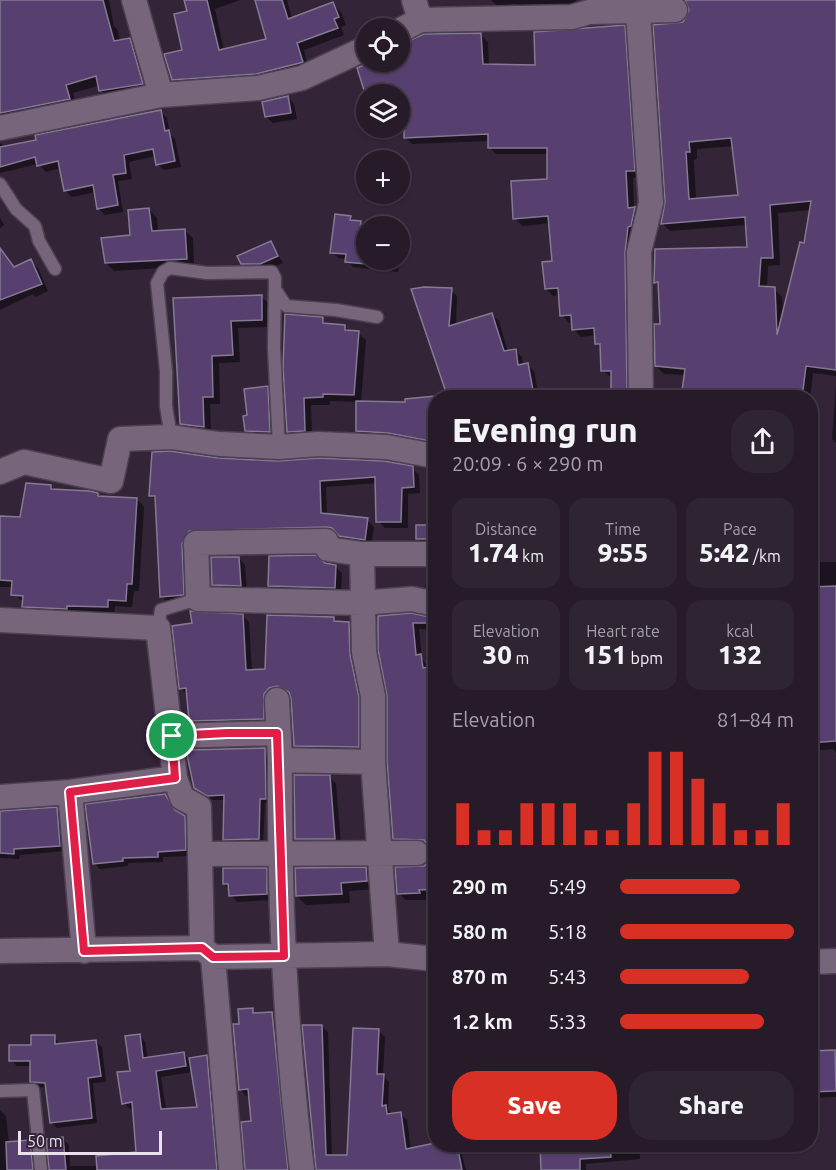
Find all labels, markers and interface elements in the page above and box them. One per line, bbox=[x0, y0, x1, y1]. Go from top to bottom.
map controls bbox=[356, 18, 410, 270]
button: locate bbox=[356, 18, 410, 72]
button: layers bbox=[356, 84, 410, 138]
button: + bbox=[356, 150, 410, 204]
button: − bbox=[356, 216, 410, 270]
button: share bbox=[731, 410, 794, 473]
text: Evening run bbox=[452, 411, 638, 448]
text: 20:09 · 6 × 290 m bbox=[452, 452, 604, 475]
text: Distance bbox=[475, 520, 537, 538]
text: Time bbox=[605, 520, 641, 538]
text: Pace bbox=[723, 520, 757, 538]
text: 1.74 bbox=[468, 538, 518, 567]
text: 9:55 bbox=[598, 538, 648, 567]
text: 5:42 bbox=[699, 538, 749, 567]
text: km bbox=[518, 547, 544, 565]
text: /km bbox=[749, 547, 781, 565]
text: Elevation bbox=[473, 622, 539, 640]
text: Heart rate bbox=[586, 622, 660, 640]
text: kcal bbox=[726, 622, 754, 640]
text: 30 bbox=[483, 640, 512, 669]
text: 151 bbox=[583, 640, 627, 669]
text: 132 bbox=[718, 640, 762, 669]
text: m bbox=[512, 649, 529, 667]
text: bpm bbox=[627, 649, 663, 667]
text: Elevation bbox=[452, 708, 535, 731]
text: 81–84 m bbox=[717, 708, 794, 731]
pin bbox=[146, 710, 197, 761]
icon: arrive bbox=[155, 719, 188, 752]
text: 290 m bbox=[452, 875, 508, 898]
text: 5:49 bbox=[548, 875, 587, 898]
text: 580 m bbox=[452, 920, 508, 943]
text: 5:18 bbox=[548, 920, 587, 943]
text: 870 m bbox=[452, 965, 508, 988]
text: 5:43 bbox=[548, 965, 587, 988]
text: 1.2 km bbox=[452, 1010, 513, 1033]
text: 5:33 bbox=[548, 1010, 587, 1033]
button: Save bbox=[452, 1071, 617, 1140]
button: Share bbox=[629, 1071, 794, 1140]
scale bar bbox=[18, 1128, 162, 1156]
text: 50 m bbox=[27, 1132, 63, 1150]

